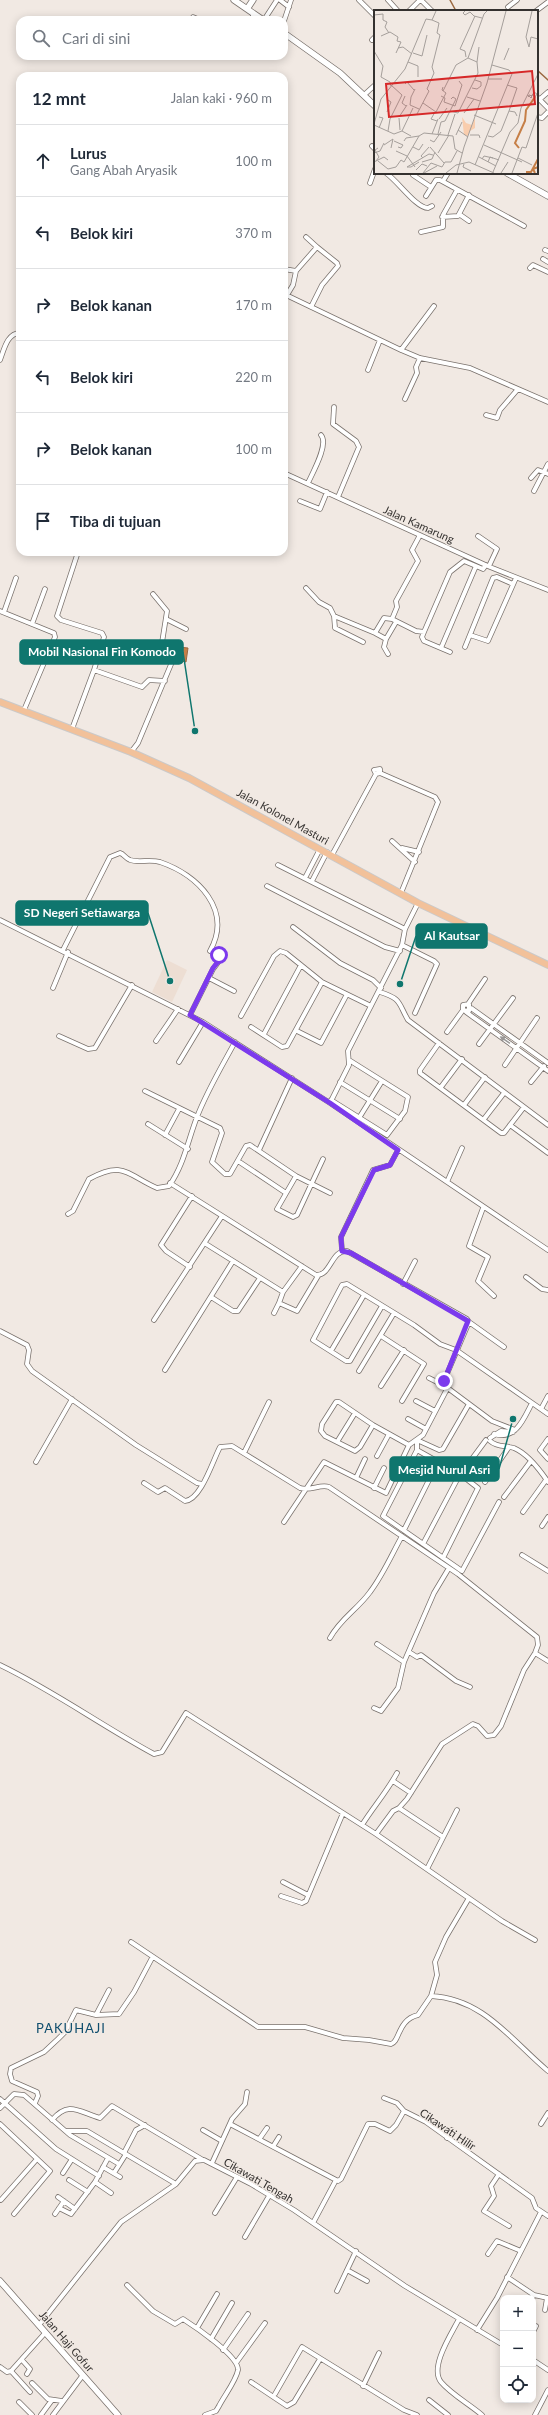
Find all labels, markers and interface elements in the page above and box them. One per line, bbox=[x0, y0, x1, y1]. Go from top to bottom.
inset map bbox=[374, 10, 538, 174]
search box bbox=[16, 16, 288, 60]
icon: search bbox=[30, 27, 52, 49]
text: Cari di sini bbox=[62, 29, 130, 47]
text: 12 mnt bbox=[32, 88, 86, 109]
text: Jalan kaki · 960 m bbox=[171, 90, 272, 106]
text: Lurus bbox=[70, 144, 107, 162]
icon: ahead bbox=[32, 150, 54, 172]
text: 100 m bbox=[235, 153, 272, 169]
text: Gang Abah Aryasik bbox=[70, 162, 177, 178]
icon: left bbox=[32, 222, 54, 244]
text: Belok kiri bbox=[70, 224, 133, 242]
text: 370 m bbox=[235, 225, 272, 241]
icon: right bbox=[32, 294, 54, 316]
text: Belok kanan bbox=[70, 296, 152, 314]
text: 170 m bbox=[235, 297, 272, 313]
icon: left bbox=[32, 366, 54, 388]
text: Belok kiri bbox=[70, 368, 133, 386]
text: 220 m bbox=[235, 369, 272, 385]
icon: right bbox=[32, 438, 54, 460]
text: Belok kanan bbox=[70, 440, 152, 458]
text: 100 m bbox=[235, 441, 272, 457]
street label: Jalan Kamarung bbox=[382, 503, 457, 546]
icon: arrive bbox=[32, 510, 54, 532]
text: Tiba di tujuan bbox=[70, 512, 161, 530]
callout: Mobil Nasional Fin Komodo bbox=[20, 640, 183, 664]
text: Mobil Nasional Fin Komodo bbox=[28, 644, 176, 659]
street label: Jalan Kolonel Masturi bbox=[235, 785, 332, 847]
callout: SD Negeri Setiawarga bbox=[16, 901, 148, 925]
text: SD Negeri Setiawarga bbox=[24, 905, 140, 920]
callout: Al Kautsar bbox=[416, 924, 487, 948]
text: Al Kautsar bbox=[423, 928, 480, 943]
route start bbox=[210, 946, 228, 964]
one-way arrow bbox=[500, 1036, 510, 1044]
route end bbox=[435, 1372, 453, 1390]
callout: Mesjid Nurul Asri bbox=[390, 1457, 499, 1481]
text: Mesjid Nurul Asri bbox=[398, 1462, 490, 1477]
district label: PAKUHAJI bbox=[36, 2020, 106, 2036]
street label: Cikawati Hilir bbox=[418, 2105, 478, 2153]
street label: Cikawati Tengah bbox=[222, 2155, 296, 2205]
map controls bbox=[500, 2295, 536, 2403]
button: + bbox=[500, 2295, 536, 2331]
street label: Jalan Haji Gofur bbox=[37, 2308, 97, 2374]
button: − bbox=[500, 2331, 536, 2367]
button: locate bbox=[500, 2367, 536, 2403]

